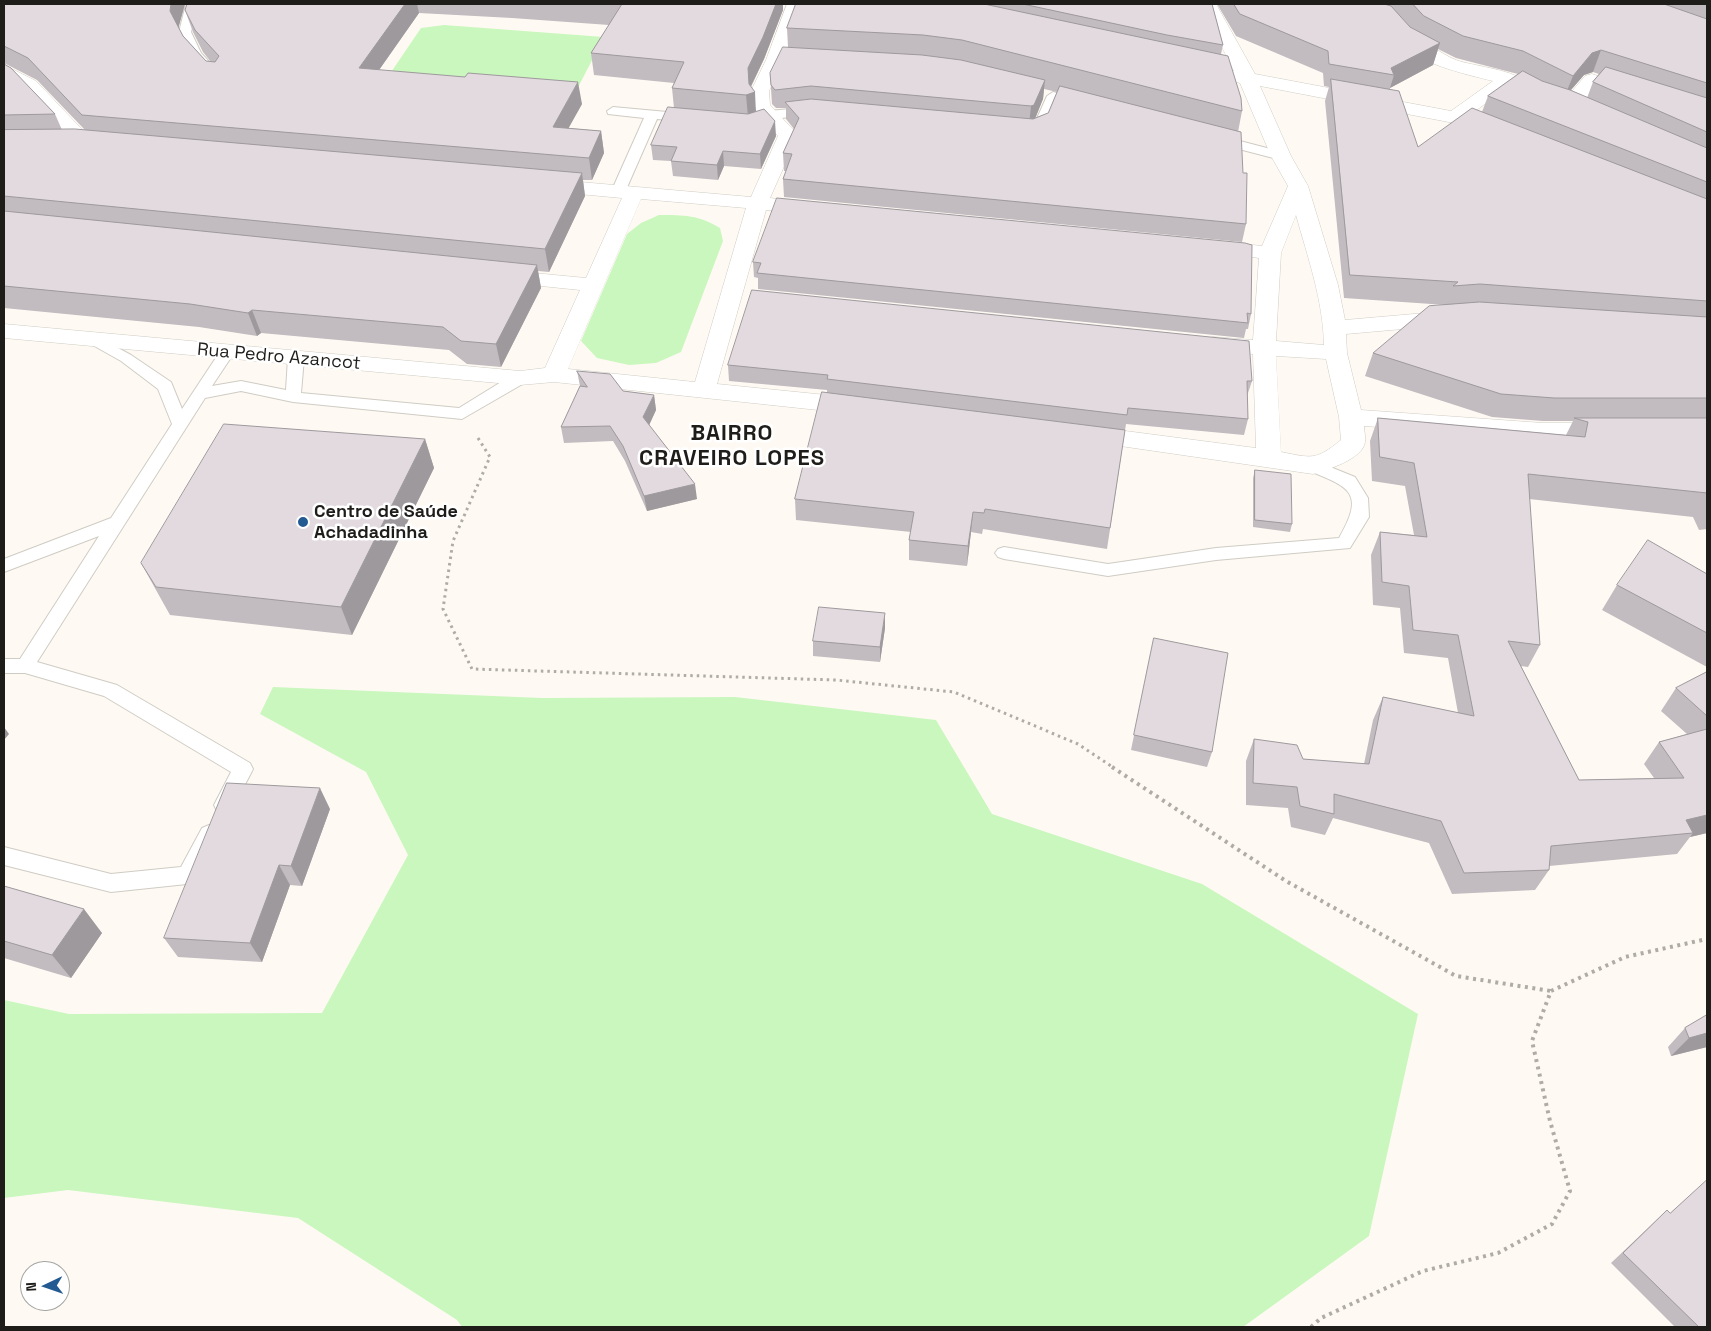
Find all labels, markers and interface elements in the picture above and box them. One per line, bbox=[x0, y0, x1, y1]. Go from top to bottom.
street label: Rua Pedro Azancot bbox=[196, 339, 362, 375]
district label: BAIRRO CRAVEIRO LOPES bbox=[637, 421, 827, 472]
place label: Centro de Saúde Achadadinha bbox=[314, 501, 458, 544]
marker: Centro de Saúde Achadadinha bbox=[296, 515, 310, 529]
north arrow bbox=[20, 1261, 70, 1311]
text: N bbox=[22, 1282, 40, 1292]

